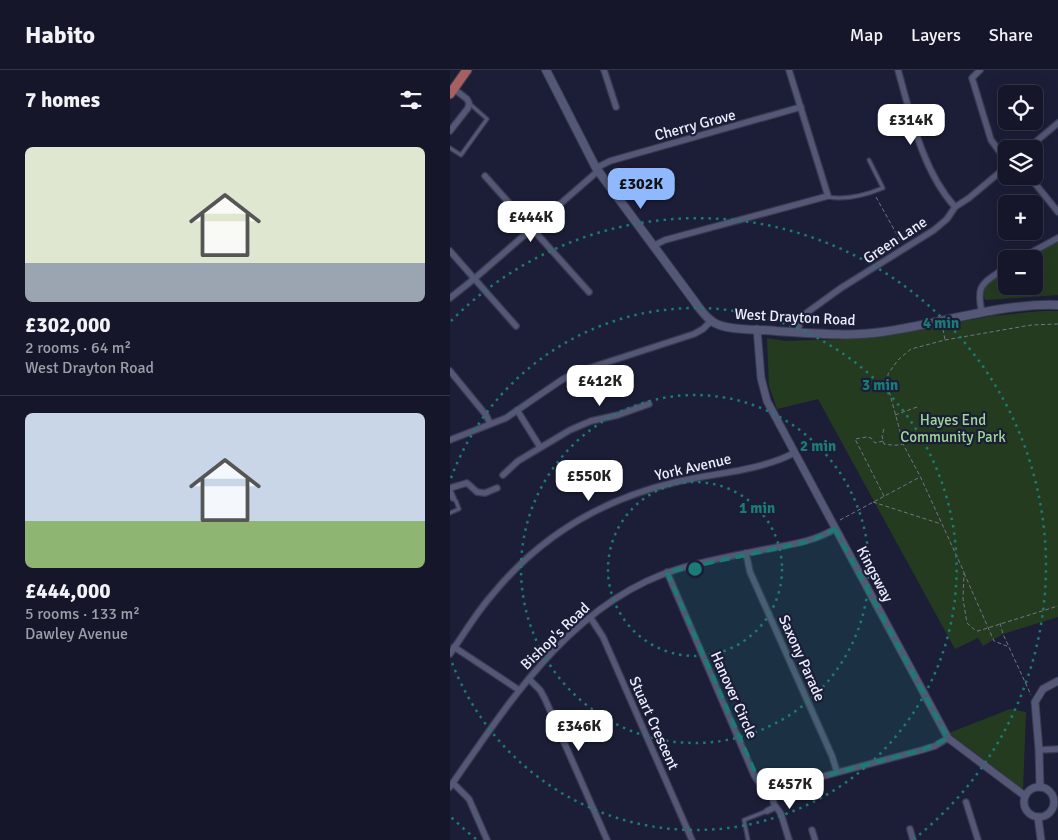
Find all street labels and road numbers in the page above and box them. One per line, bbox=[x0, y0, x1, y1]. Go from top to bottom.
street label: Cherry Grove bbox=[653, 106, 737, 144]
street label: Green Lane bbox=[860, 213, 930, 267]
street label: West Drayton Road bbox=[734, 305, 856, 329]
street label: York Avenue bbox=[653, 449, 733, 485]
street label: Kingsway bbox=[853, 543, 897, 605]
street label: Bishop's Road bbox=[517, 599, 593, 673]
street label: Saxony Parade bbox=[775, 612, 829, 704]
street label: Hanover Circle bbox=[707, 649, 761, 741]
street label: Stuart Crescent bbox=[625, 674, 683, 772]

